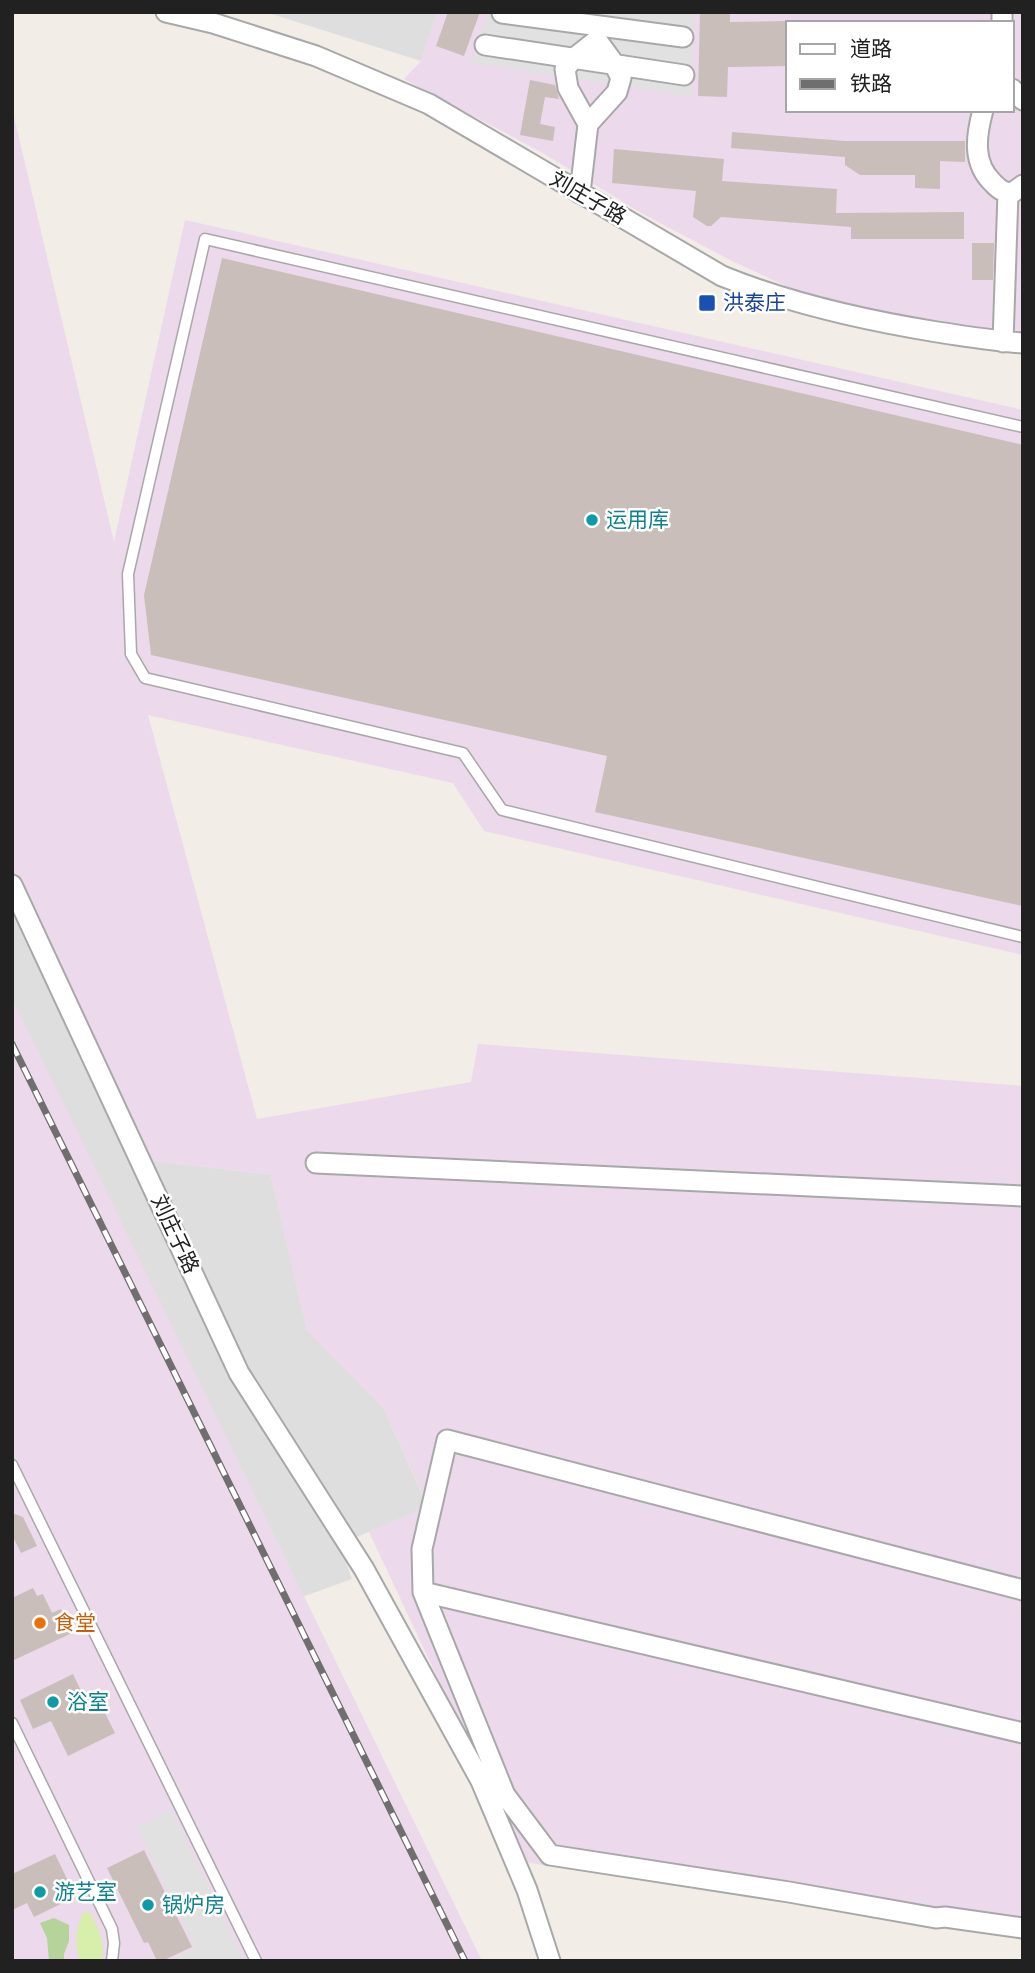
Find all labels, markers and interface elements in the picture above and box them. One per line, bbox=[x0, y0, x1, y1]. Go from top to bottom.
legend bbox=[786, 21, 1014, 112]
text: 道路 bbox=[850, 36, 892, 60]
text: 铁路 bbox=[850, 71, 892, 95]
street label: 刘庄子路 bbox=[546, 166, 631, 229]
place label: 洪泰庄 bbox=[723, 290, 786, 314]
marker: 洪泰庄 bbox=[697, 293, 717, 313]
place label: 运用库 bbox=[606, 507, 669, 531]
marker: 运用库 bbox=[584, 512, 600, 528]
street label: 刘庄子路 bbox=[147, 1190, 205, 1277]
place label: 食堂 bbox=[54, 1610, 96, 1634]
marker: 食堂 bbox=[32, 1615, 48, 1631]
place label: 浴室 bbox=[67, 1689, 109, 1713]
marker: 浴室 bbox=[45, 1694, 61, 1710]
place label: 游艺室 bbox=[54, 1879, 117, 1903]
marker: 游艺室 bbox=[32, 1884, 48, 1900]
place label: 锅炉房 bbox=[162, 1892, 225, 1916]
marker: 锅炉房 bbox=[140, 1897, 156, 1913]

